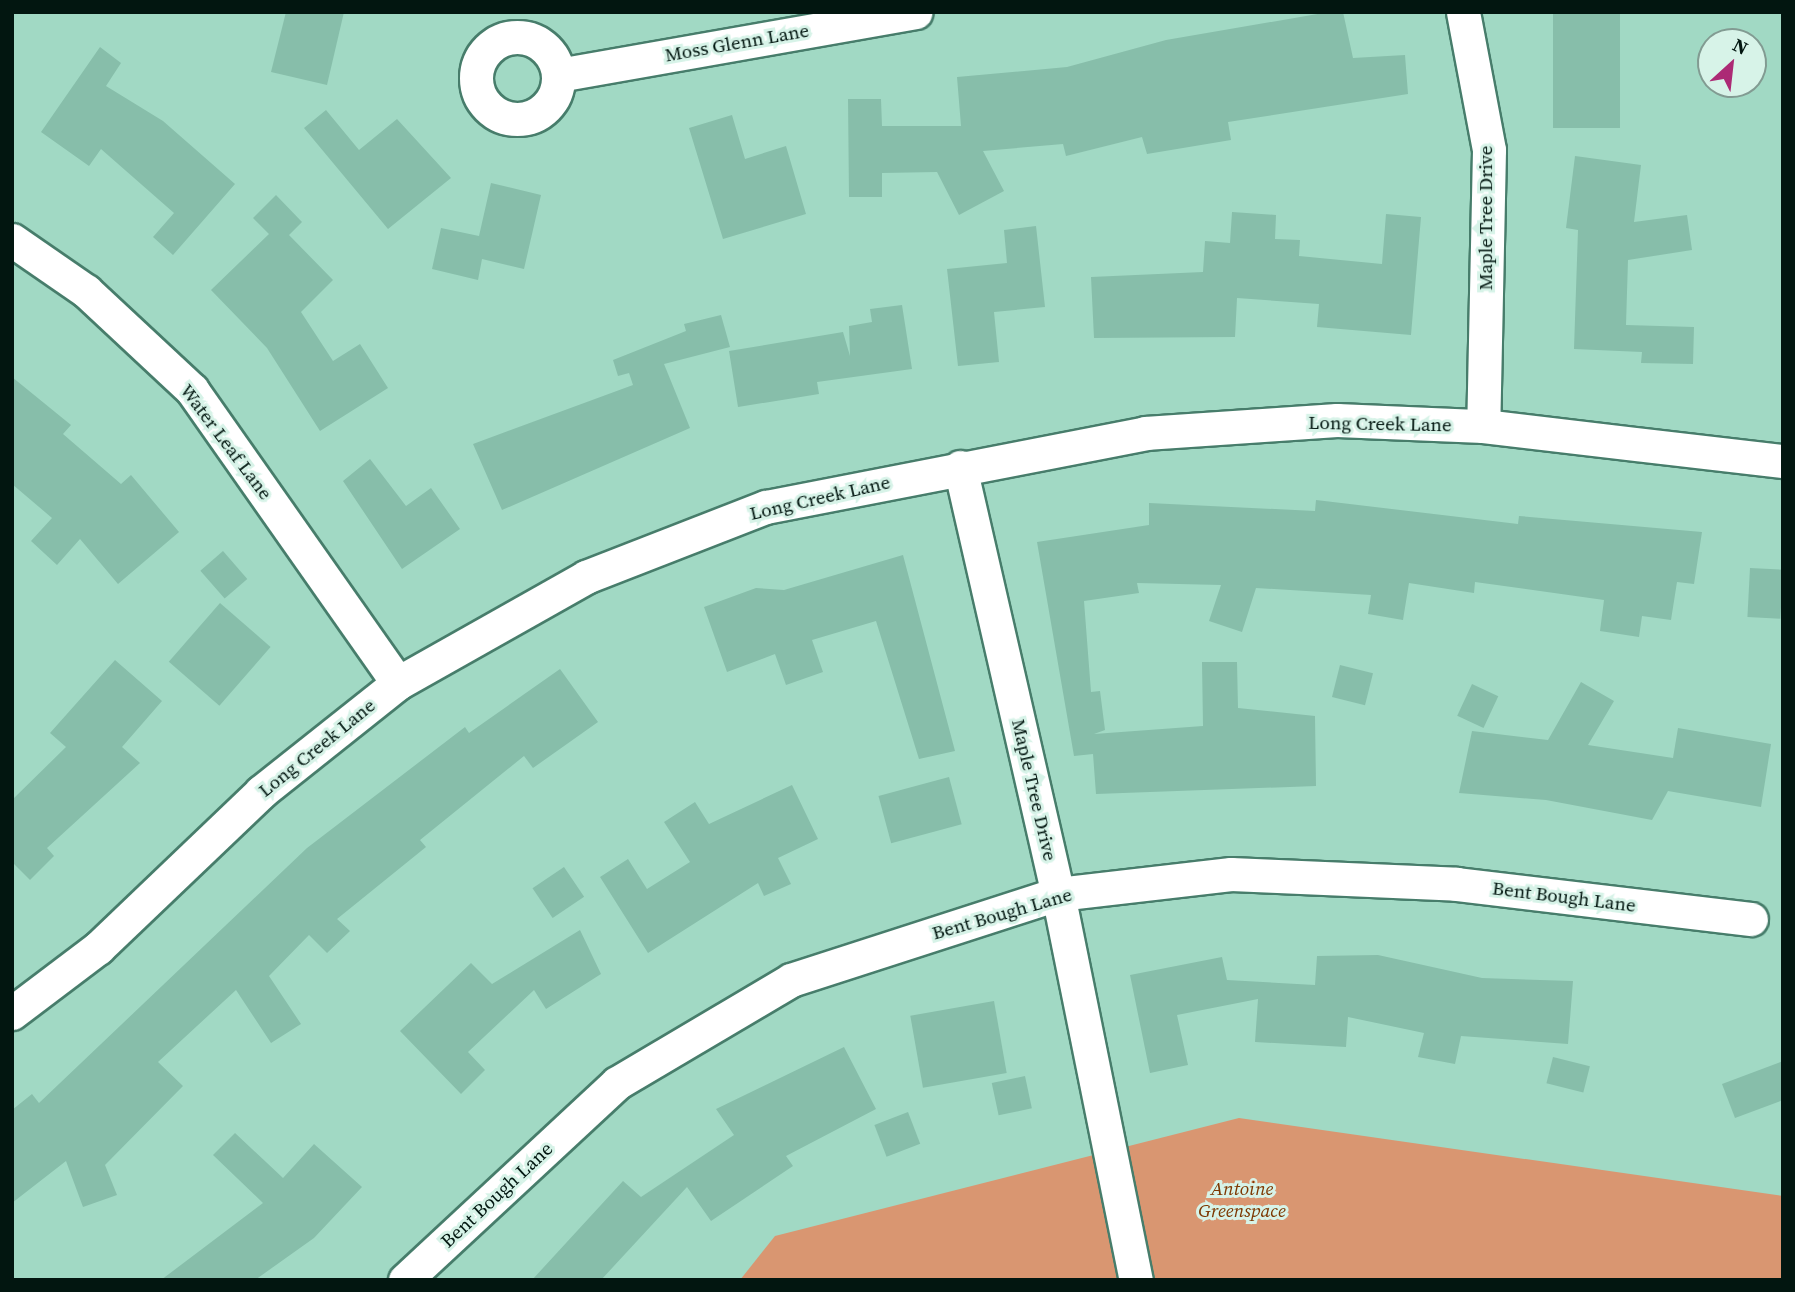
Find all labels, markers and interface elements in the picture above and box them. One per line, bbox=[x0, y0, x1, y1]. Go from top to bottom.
street label: Moss Glenn Lane bbox=[663, 19, 811, 67]
north arrow bbox=[1697, 28, 1767, 98]
text: N bbox=[1729, 31, 1753, 61]
street label: Maple Tree Drive bbox=[1475, 145, 1497, 291]
street label: Water Leaf Lane bbox=[175, 380, 277, 504]
street label: Long Creek Lane bbox=[1308, 411, 1452, 437]
street label: Long Creek Lane bbox=[748, 471, 892, 525]
street label: Long Creek Lane bbox=[254, 694, 380, 802]
street label: Maple Tree Drive bbox=[1007, 717, 1061, 863]
street label: Bent Bough Lane bbox=[1491, 877, 1637, 917]
street label: Bent Bough Lane bbox=[929, 883, 1075, 945]
street label: Bent Bough Lane bbox=[436, 1137, 558, 1253]
park label: Antoine Greenspace bbox=[1198, 1178, 1286, 1222]

